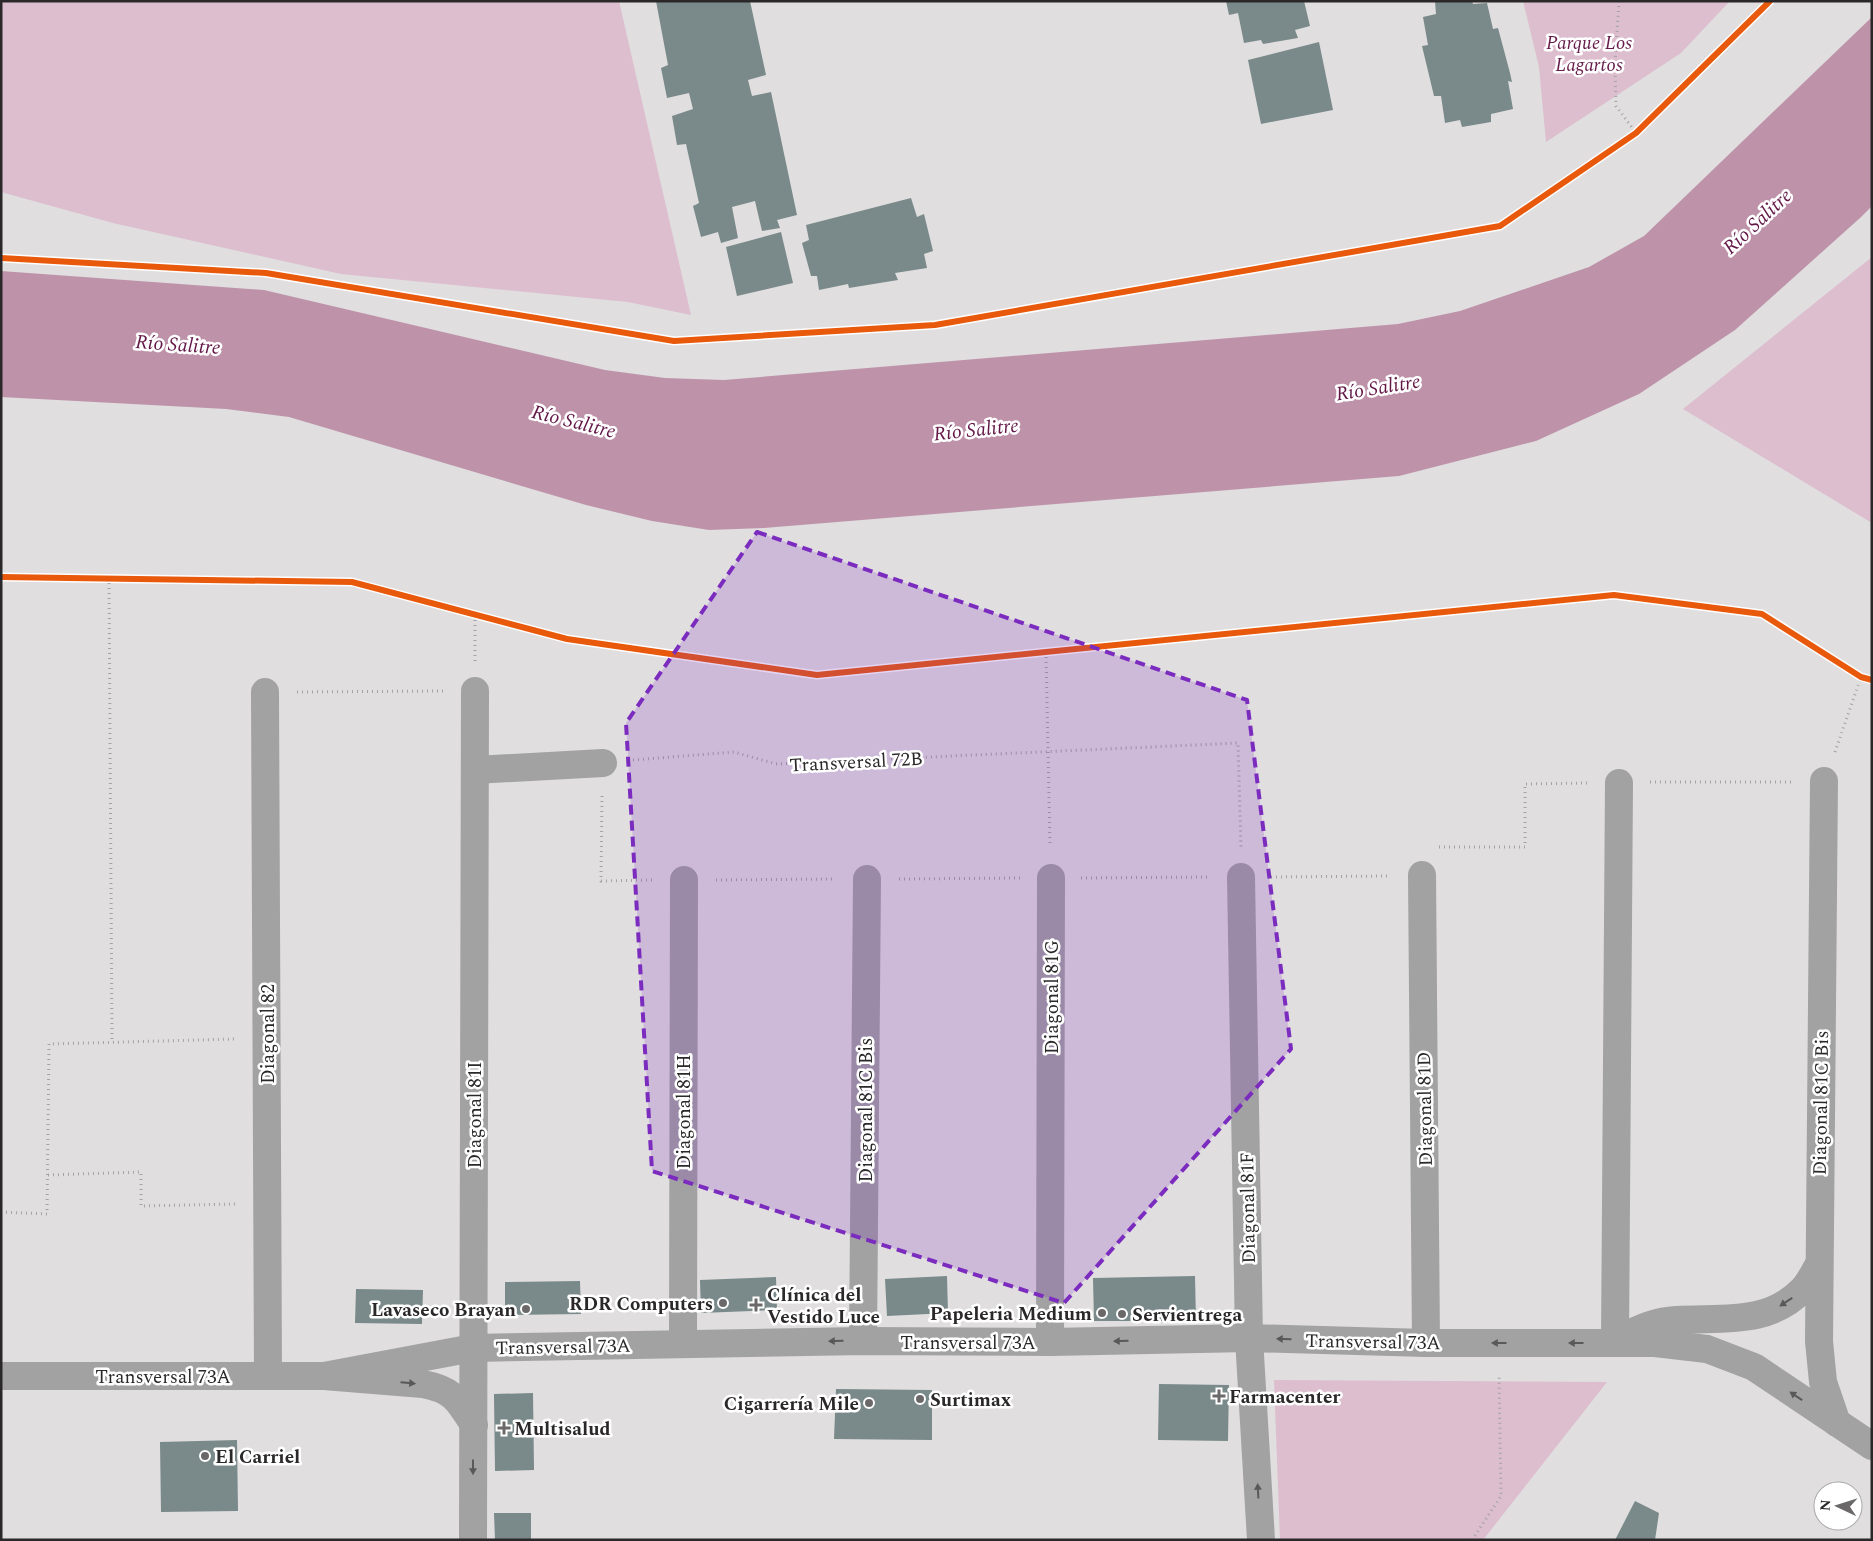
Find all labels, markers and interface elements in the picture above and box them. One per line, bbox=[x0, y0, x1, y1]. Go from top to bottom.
park label: Parque Los Lagartos bbox=[1546, 29, 1632, 80]
water label: Río Salitre bbox=[1716, 182, 1799, 262]
water label: Río Salitre bbox=[134, 327, 222, 363]
water label: Río Salitre bbox=[1334, 366, 1423, 409]
water label: Río Salitre bbox=[529, 397, 619, 447]
water label: Río Salitre bbox=[932, 411, 1020, 449]
street label: Transversal 72B bbox=[789, 745, 924, 780]
street label: Diagonal 81G bbox=[1038, 940, 1067, 1054]
street label: Diagonal 82 bbox=[254, 984, 283, 1084]
street label: Diagonal 81C Bis bbox=[1806, 1030, 1837, 1176]
street label: Diagonal 81C Bis bbox=[852, 1037, 881, 1183]
street label: Diagonal 81D bbox=[1410, 1051, 1441, 1166]
street label: Diagonal 81H bbox=[670, 1054, 699, 1170]
street label: Diagonal 81I bbox=[461, 1061, 490, 1169]
street label: Diagonal 81F bbox=[1233, 1152, 1264, 1264]
place label: Clínica del Vestido Luce bbox=[767, 1281, 880, 1332]
place label: RDR Computers bbox=[569, 1290, 713, 1319]
place label: Lavaseco Brayan bbox=[371, 1296, 516, 1325]
marker: RDR Computers bbox=[717, 1297, 729, 1309]
marker: Clínica del Vestido Luce bbox=[749, 1298, 763, 1312]
one-way arrow bbox=[1780, 1298, 1793, 1307]
place label: Papeleria Medium bbox=[930, 1300, 1092, 1329]
place label: Servientrega bbox=[1132, 1301, 1242, 1330]
marker: Lavaseco Brayan bbox=[520, 1303, 532, 1315]
marker: Papeleria Medium bbox=[1096, 1307, 1108, 1319]
marker: Servientrega bbox=[1116, 1308, 1128, 1320]
street label: Transversal 73A bbox=[1305, 1327, 1441, 1358]
street label: Transversal 73A bbox=[900, 1329, 1036, 1358]
street label: Transversal 73A bbox=[495, 1332, 631, 1363]
one-way arrow bbox=[1276, 1335, 1292, 1343]
one-way arrow bbox=[1113, 1337, 1129, 1345]
one-way arrow bbox=[828, 1338, 844, 1346]
one-way arrow bbox=[1491, 1339, 1507, 1347]
one-way arrow bbox=[1568, 1339, 1584, 1347]
street label: Transversal 73A bbox=[95, 1363, 231, 1392]
one-way arrow bbox=[400, 1379, 416, 1387]
place label: Farmacenter bbox=[1229, 1383, 1341, 1412]
place label: Surtimax bbox=[930, 1386, 1012, 1415]
place label: Cigarrería Mile bbox=[724, 1390, 859, 1419]
marker: Farmacenter bbox=[1213, 1390, 1225, 1402]
one-way arrow bbox=[1790, 1391, 1803, 1401]
marker: Surtimax bbox=[914, 1393, 926, 1405]
marker: Cigarrería Mile bbox=[863, 1397, 875, 1409]
place label: Multisalud bbox=[514, 1415, 611, 1444]
marker: Multisalud bbox=[498, 1422, 510, 1434]
place label: El Carriel bbox=[215, 1443, 300, 1472]
marker: El Carriel bbox=[199, 1450, 211, 1462]
one-way arrow bbox=[469, 1459, 477, 1475]
north arrow bbox=[1813, 1481, 1863, 1531]
one-way arrow bbox=[1253, 1483, 1261, 1499]
text: N bbox=[1815, 1499, 1836, 1512]

